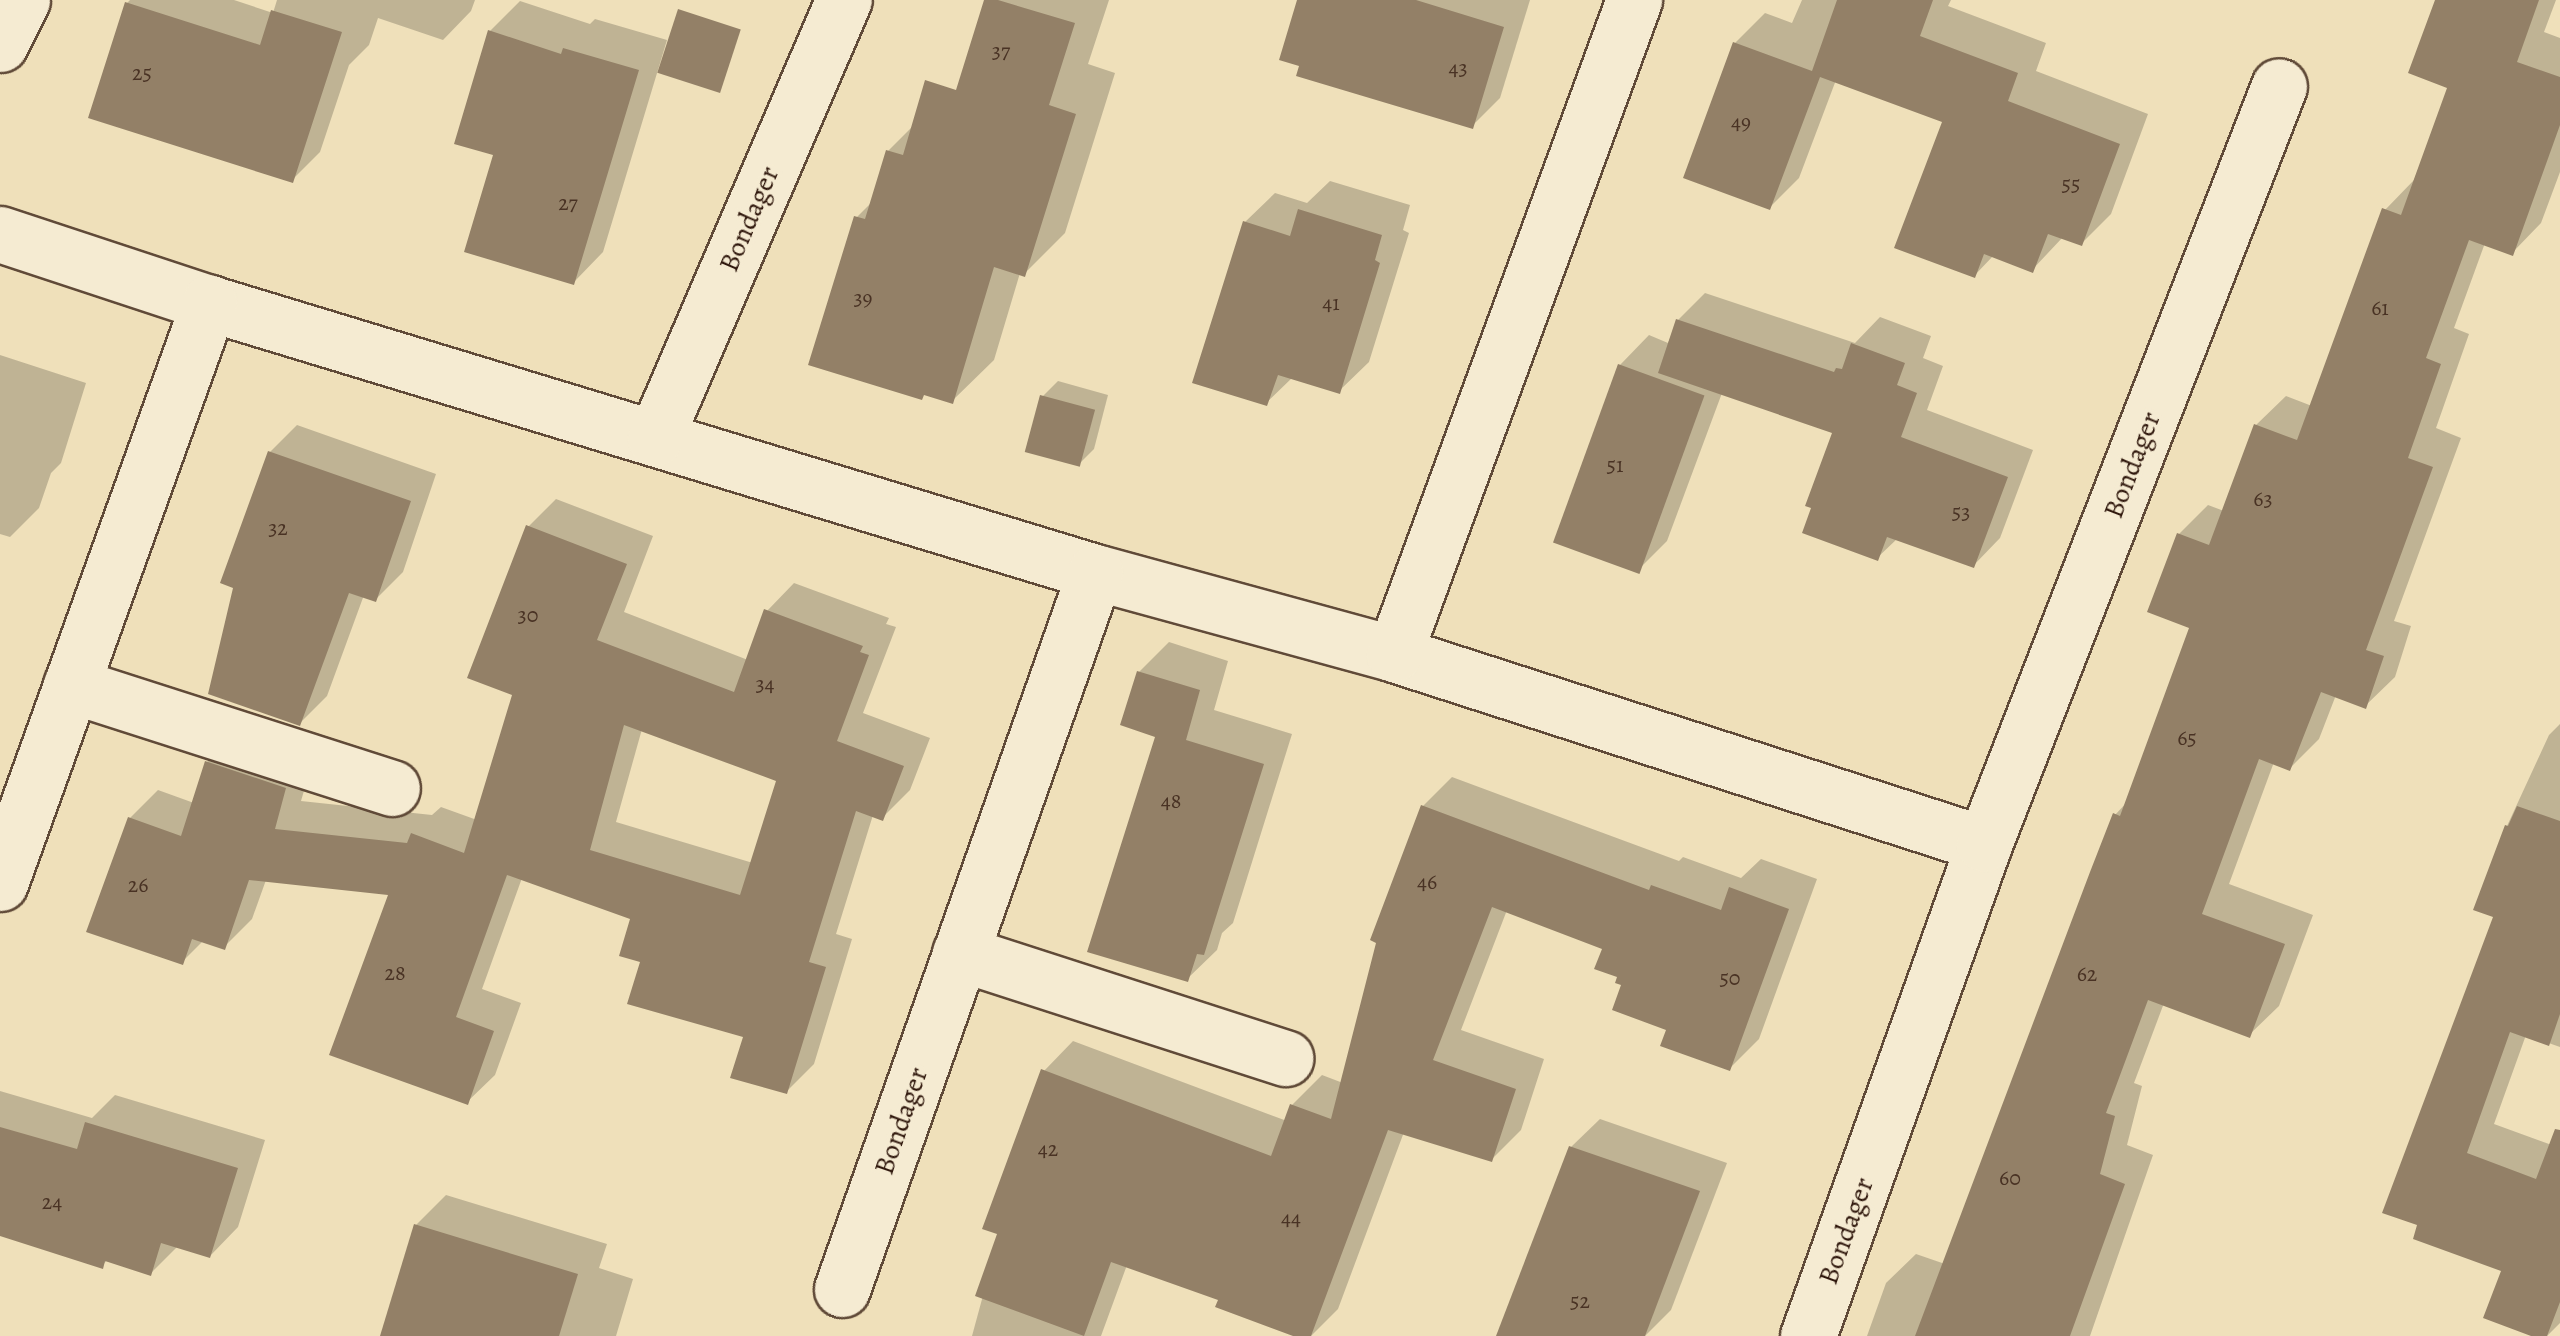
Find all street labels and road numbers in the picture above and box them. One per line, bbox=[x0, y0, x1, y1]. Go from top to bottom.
street label: Bondager bbox=[712, 161, 786, 277]
street label: Bondager bbox=[2096, 407, 2168, 523]
street label: Bondager bbox=[867, 1063, 935, 1179]
street label: Bondager bbox=[1811, 1173, 1881, 1289]

